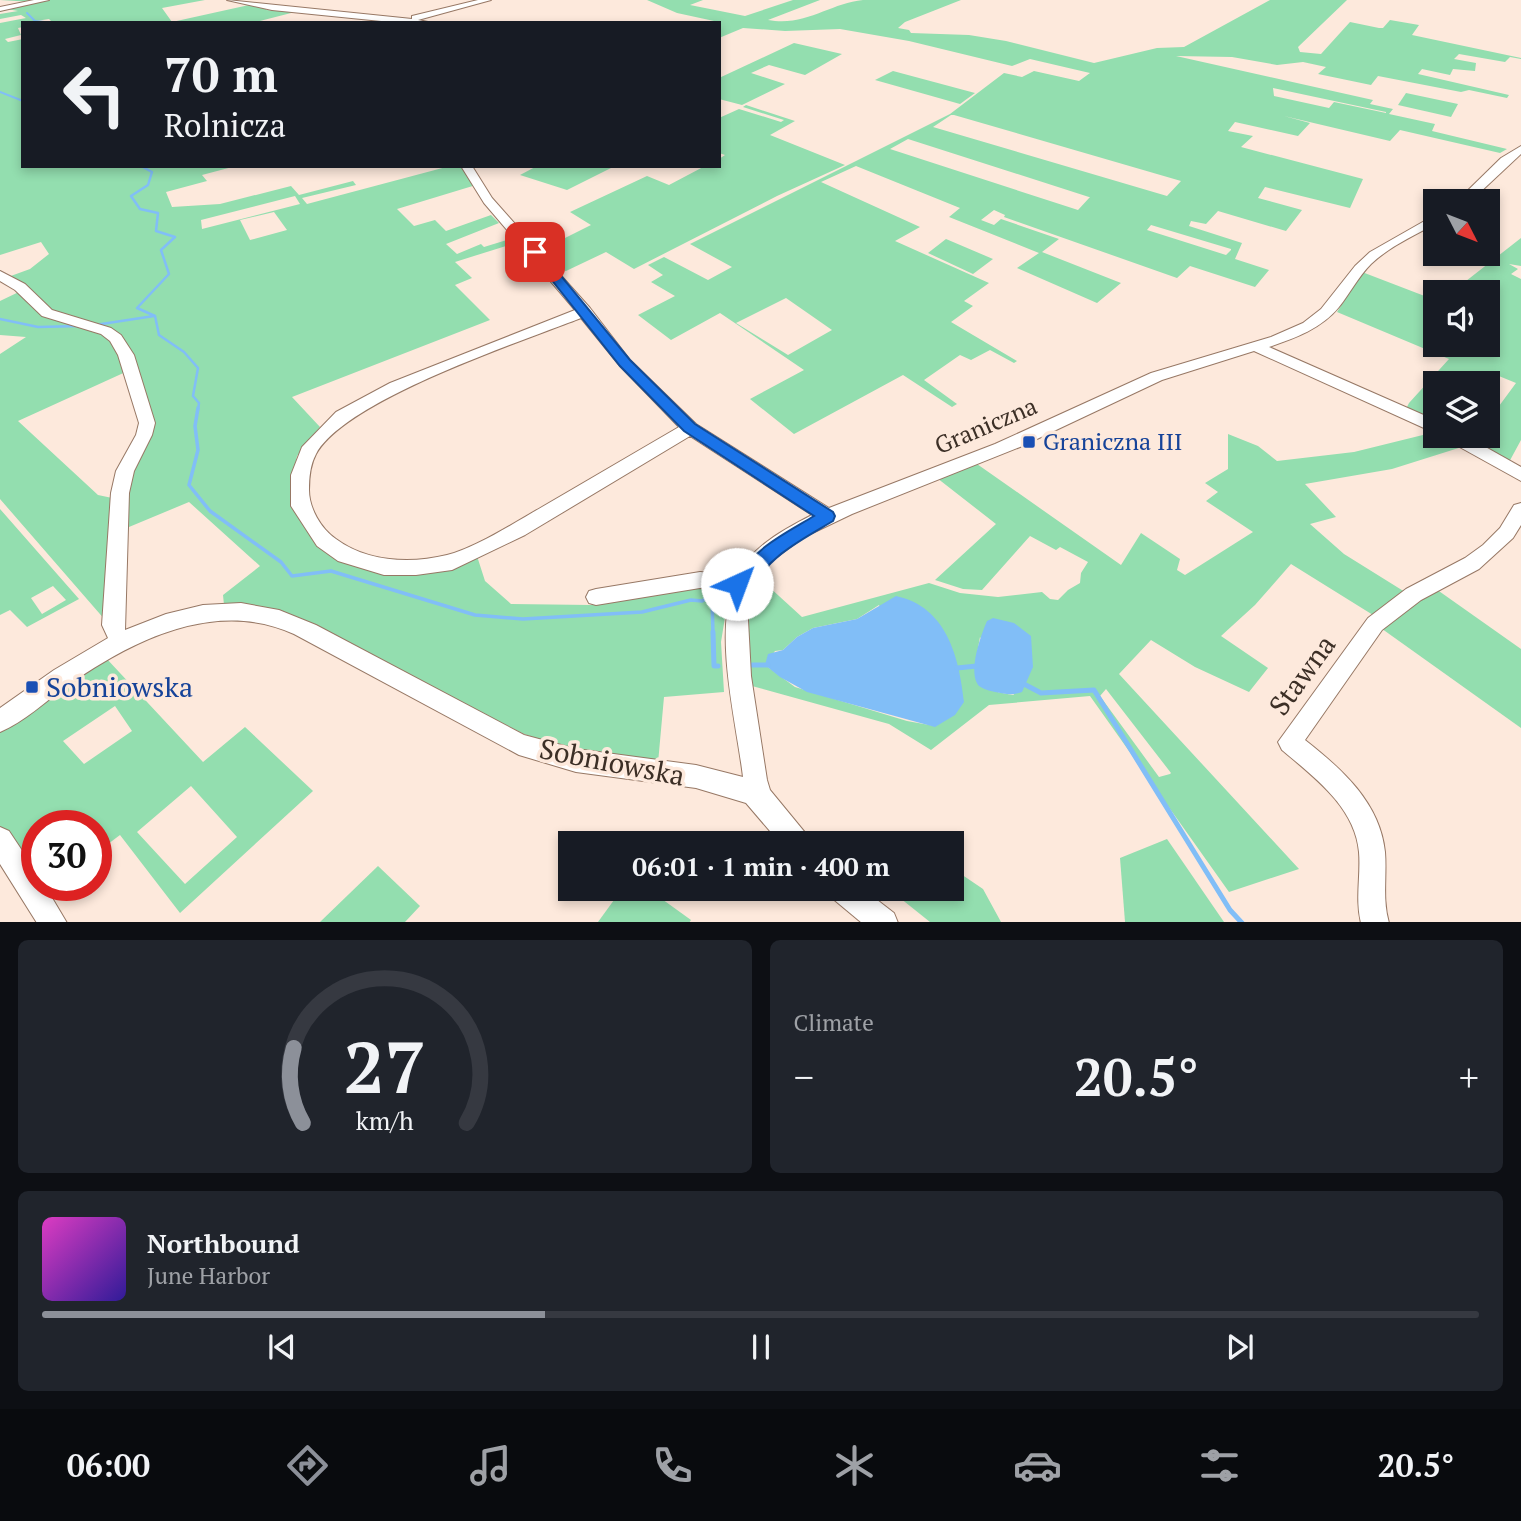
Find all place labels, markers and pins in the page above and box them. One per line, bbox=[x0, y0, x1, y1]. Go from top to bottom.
pin bbox=[505, 222, 565, 282]
place label: Graniczna III bbox=[1043, 425, 1182, 457]
marker: Graniczna III bbox=[1021, 434, 1037, 450]
place label: Sobniowska bbox=[46, 668, 193, 705]
marker: Sobniowska bbox=[24, 679, 40, 695]

